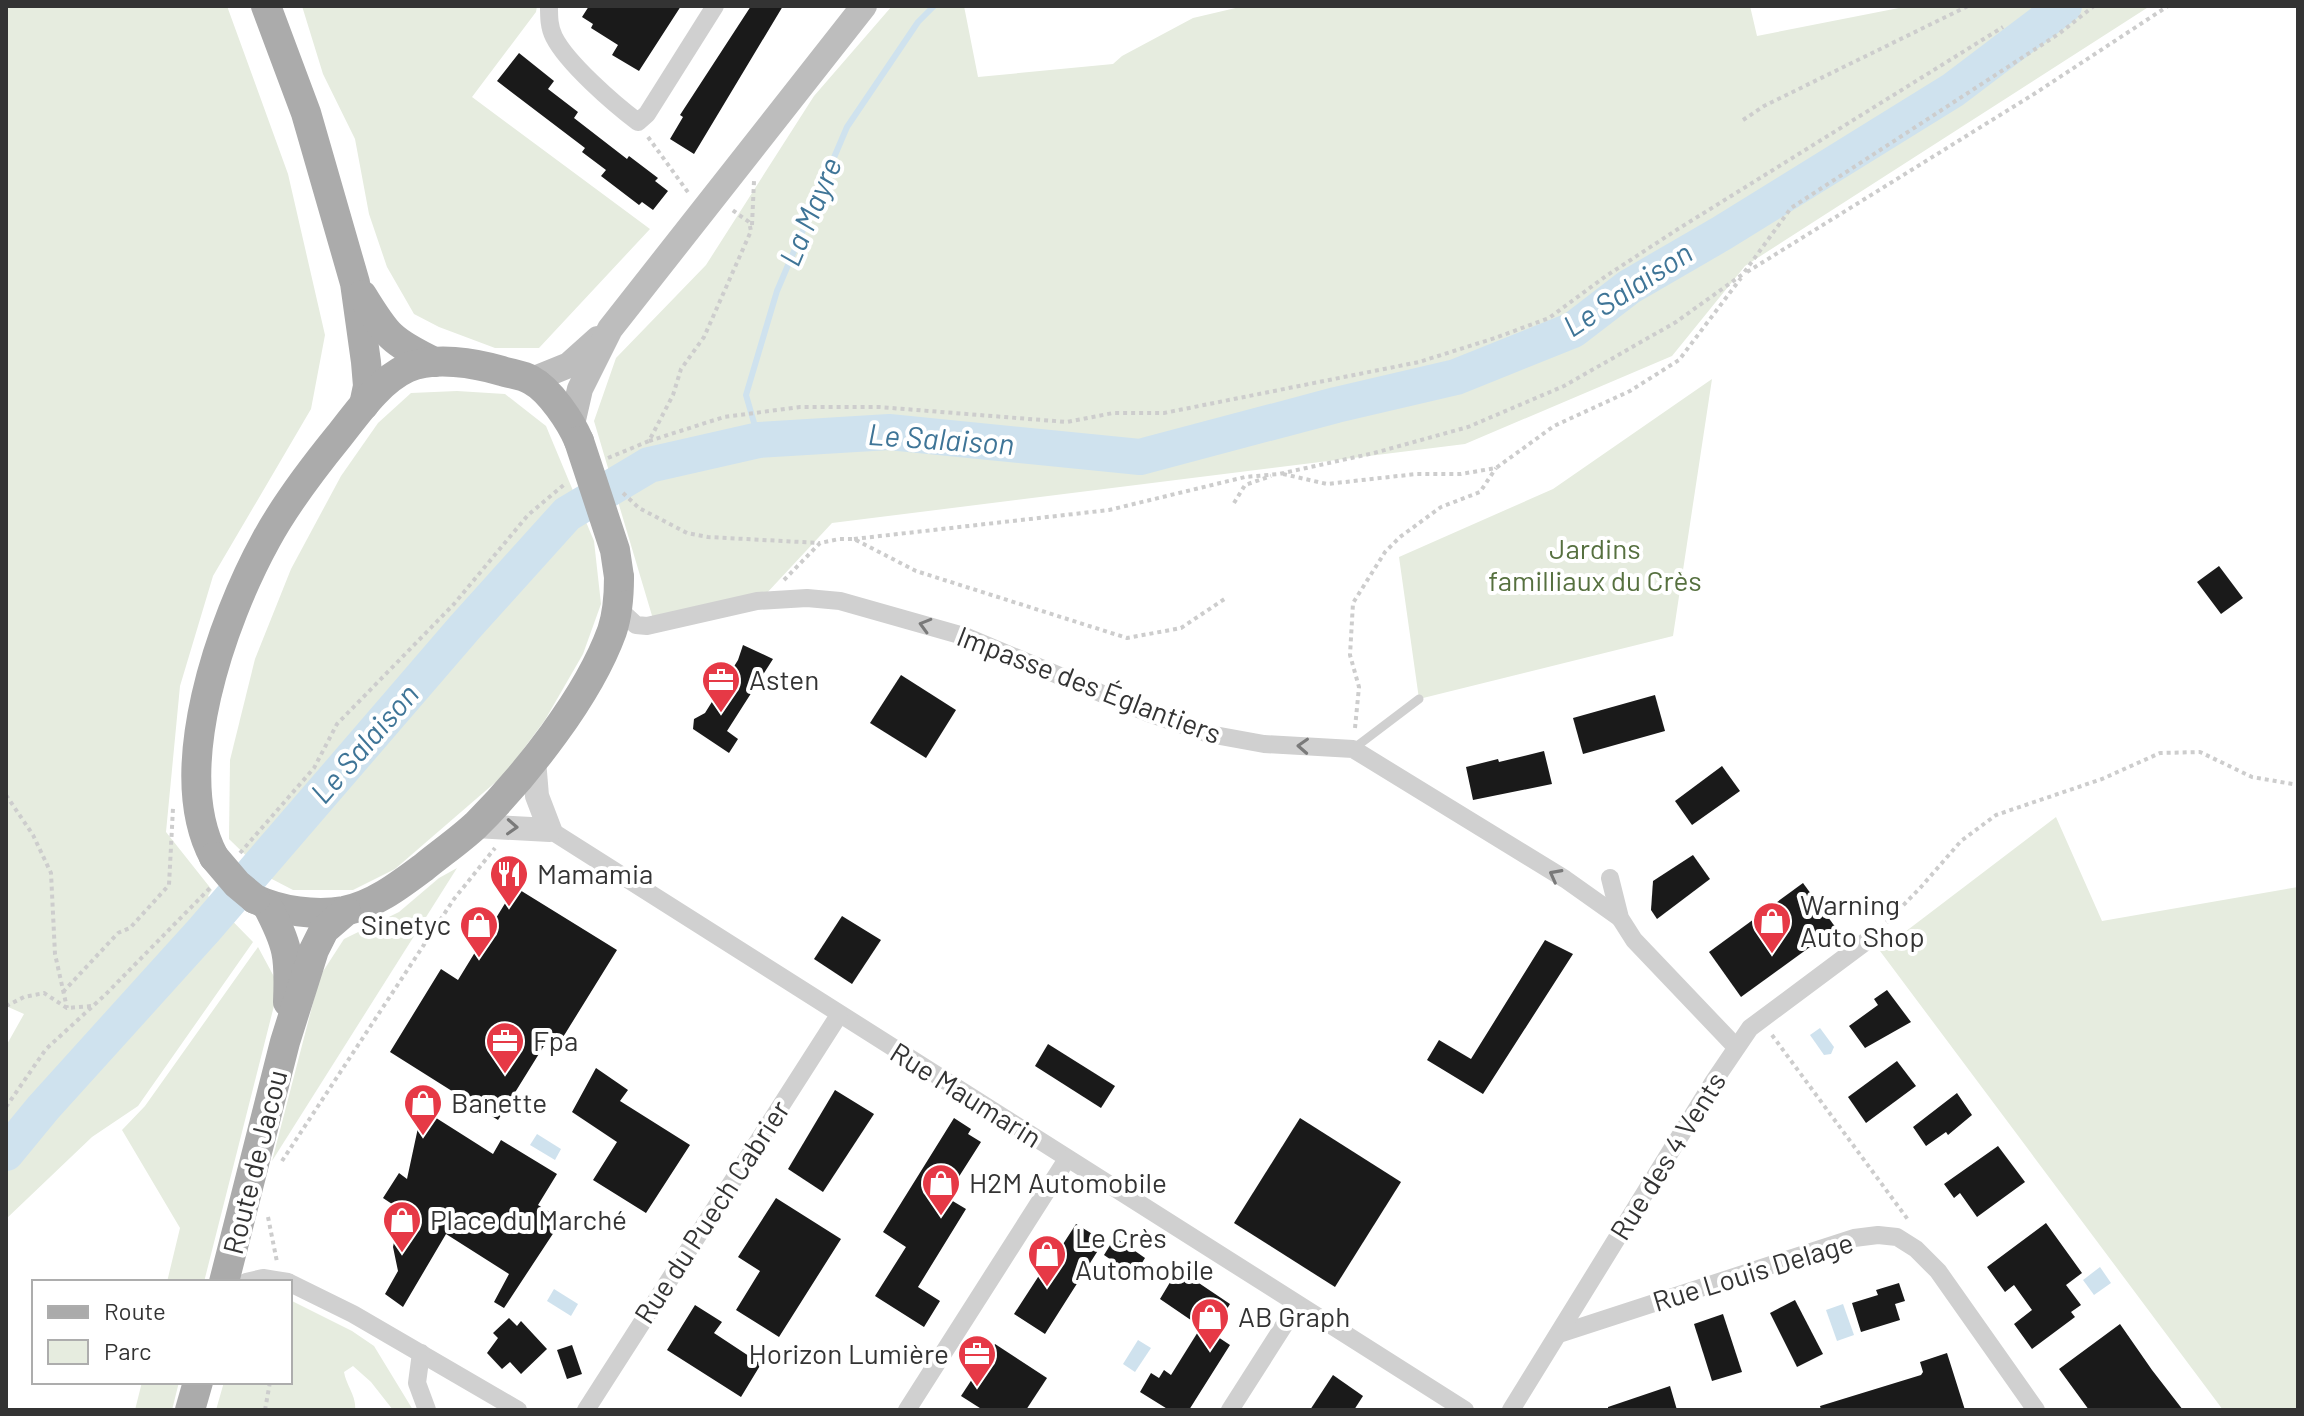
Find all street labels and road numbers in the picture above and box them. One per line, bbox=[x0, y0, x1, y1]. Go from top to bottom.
street label: Impasse des Églantiers bbox=[953, 618, 1226, 750]
street label: Rue Maumarin bbox=[885, 1034, 1048, 1154]
street label: Rue des 4 Vents bbox=[1602, 1065, 1732, 1246]
street label: Route de Jacou bbox=[215, 1066, 293, 1257]
street label: Rue du Puech Cabrier bbox=[626, 1094, 796, 1329]
street label: Rue Louis Delage bbox=[1648, 1224, 1857, 1318]

